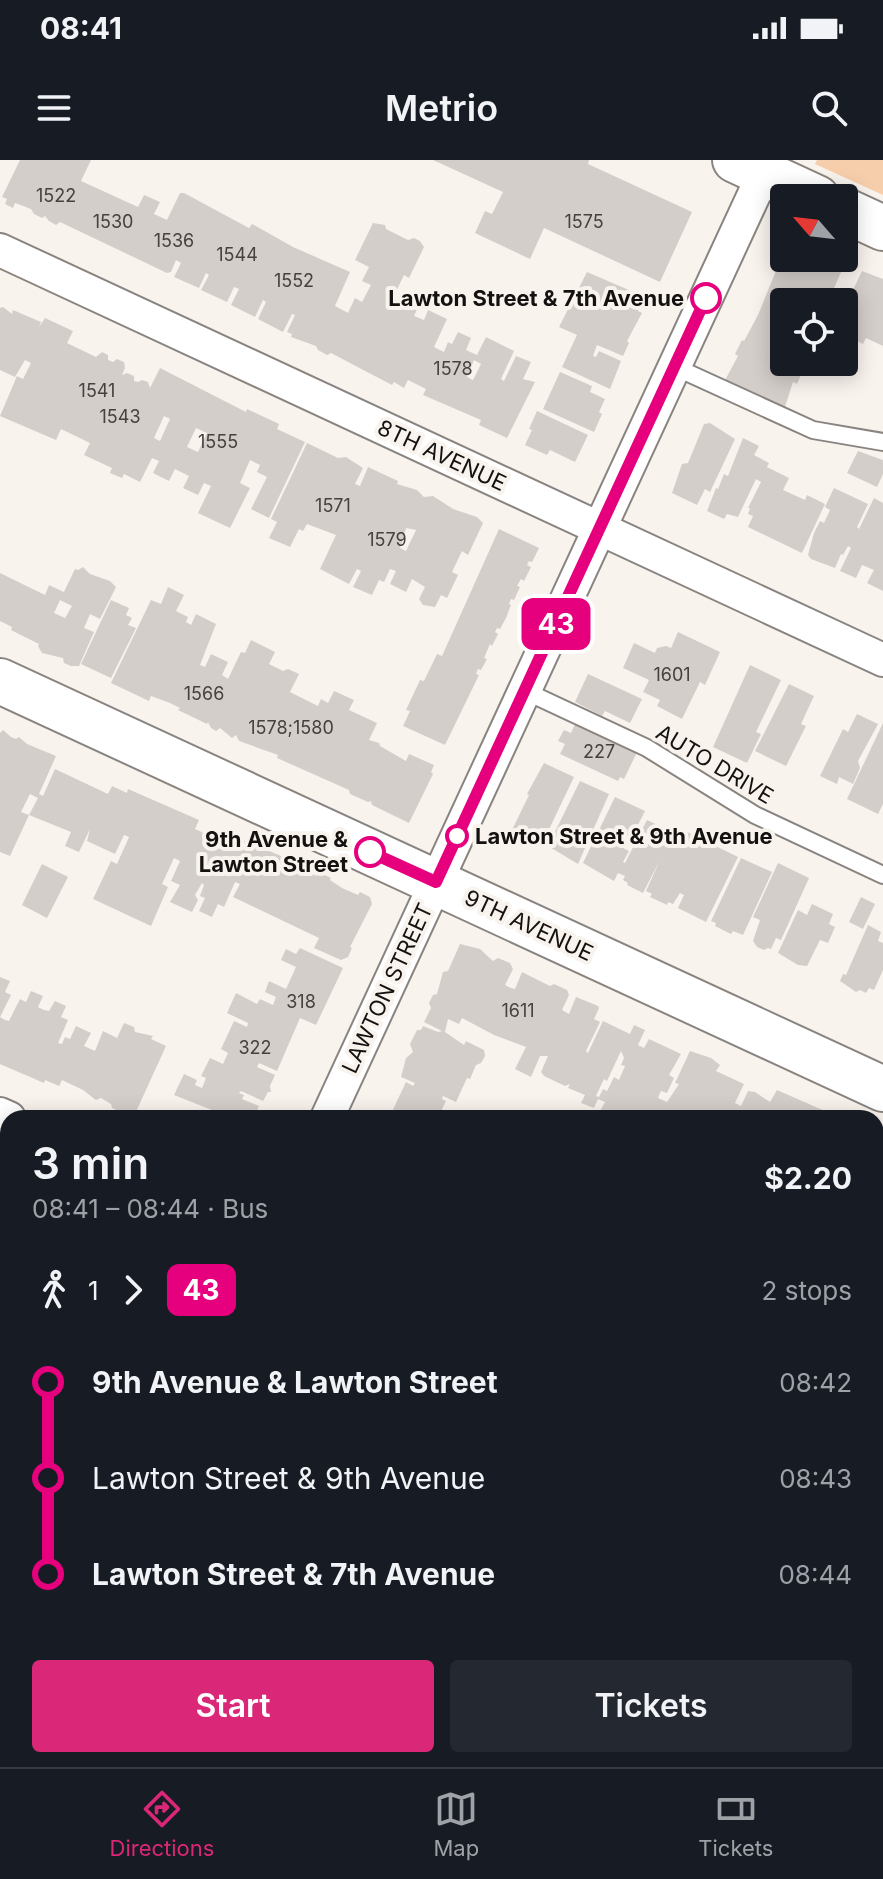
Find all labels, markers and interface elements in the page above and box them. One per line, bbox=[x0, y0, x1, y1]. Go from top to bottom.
text: 08:41 bbox=[40, 10, 122, 46]
icon: menu bbox=[32, 86, 76, 130]
text: Metrio bbox=[385, 86, 498, 130]
icon: search bbox=[807, 86, 851, 130]
north arrow bbox=[770, 184, 858, 272]
map controls bbox=[770, 184, 858, 376]
house number: 1522 bbox=[36, 185, 76, 206]
house number: 1530 bbox=[93, 211, 133, 232]
house number: 1575 bbox=[564, 211, 604, 232]
house number: 1536 bbox=[154, 230, 194, 251]
house number: 1544 bbox=[216, 244, 258, 265]
house number: 1552 bbox=[274, 270, 314, 291]
marker: Lawton Street & 7th Avenue bbox=[691, 283, 721, 313]
place label: Lawton Street & 7th Avenue bbox=[388, 285, 684, 311]
button: locate bbox=[770, 288, 858, 376]
house number: 1578 bbox=[433, 358, 473, 379]
house number: 1541 bbox=[79, 380, 115, 401]
house number: 1543 bbox=[99, 406, 141, 427]
street label: 8TH AVENUE bbox=[374, 414, 510, 496]
house number: 1555 bbox=[198, 431, 238, 452]
house number: 1571 bbox=[315, 495, 351, 516]
house number: 1579 bbox=[367, 529, 407, 550]
line badge: 43 bbox=[520, 598, 592, 650]
text: 43 bbox=[537, 607, 575, 641]
house number: 1601 bbox=[653, 664, 691, 685]
house number: 1566 bbox=[184, 683, 224, 704]
house number: 1578;1580 bbox=[248, 717, 334, 738]
street label: AUTO DRIVE bbox=[652, 719, 778, 809]
house number: 227 bbox=[583, 741, 615, 762]
place label: Lawton Street & 9th Avenue bbox=[475, 823, 773, 849]
marker: Lawton Street & 9th Avenue bbox=[446, 825, 468, 847]
place label: 9th Avenue & Lawton Street bbox=[199, 826, 348, 877]
marker: 9th Avenue & Lawton Street bbox=[355, 837, 385, 867]
street label: 9TH AVENUE bbox=[461, 884, 597, 966]
street label: LAWTON STREET bbox=[336, 899, 438, 1077]
house number: 318 bbox=[286, 991, 316, 1012]
house number: 1611 bbox=[501, 1000, 535, 1021]
house number: 322 bbox=[238, 1037, 272, 1058]
text: 3 min bbox=[32, 1136, 149, 1190]
text: $2.20 bbox=[764, 1160, 852, 1196]
text: 08:41 – 08:44 · Bus bbox=[32, 1193, 268, 1224]
icon: walk bbox=[32, 1268, 76, 1312]
icon: forward bbox=[111, 1268, 155, 1312]
text: 43 bbox=[183, 1273, 220, 1307]
text: 1 bbox=[88, 1275, 99, 1306]
text: 2 stops bbox=[762, 1275, 852, 1306]
text: 9th Avenue & Lawton Street bbox=[92, 1364, 498, 1400]
text: 08:42 bbox=[779, 1367, 852, 1398]
text: Lawton Street & 9th Avenue bbox=[92, 1460, 485, 1496]
text: 08:43 bbox=[779, 1463, 852, 1494]
text: Lawton Street & 7th Avenue bbox=[92, 1556, 495, 1592]
text: 08:44 bbox=[778, 1559, 852, 1590]
button: Start bbox=[32, 1660, 434, 1752]
button: Tickets bbox=[450, 1660, 852, 1752]
tab: Directions bbox=[110, 1787, 214, 1861]
tab: Map bbox=[434, 1787, 479, 1861]
tab: Tickets bbox=[698, 1787, 773, 1861]

